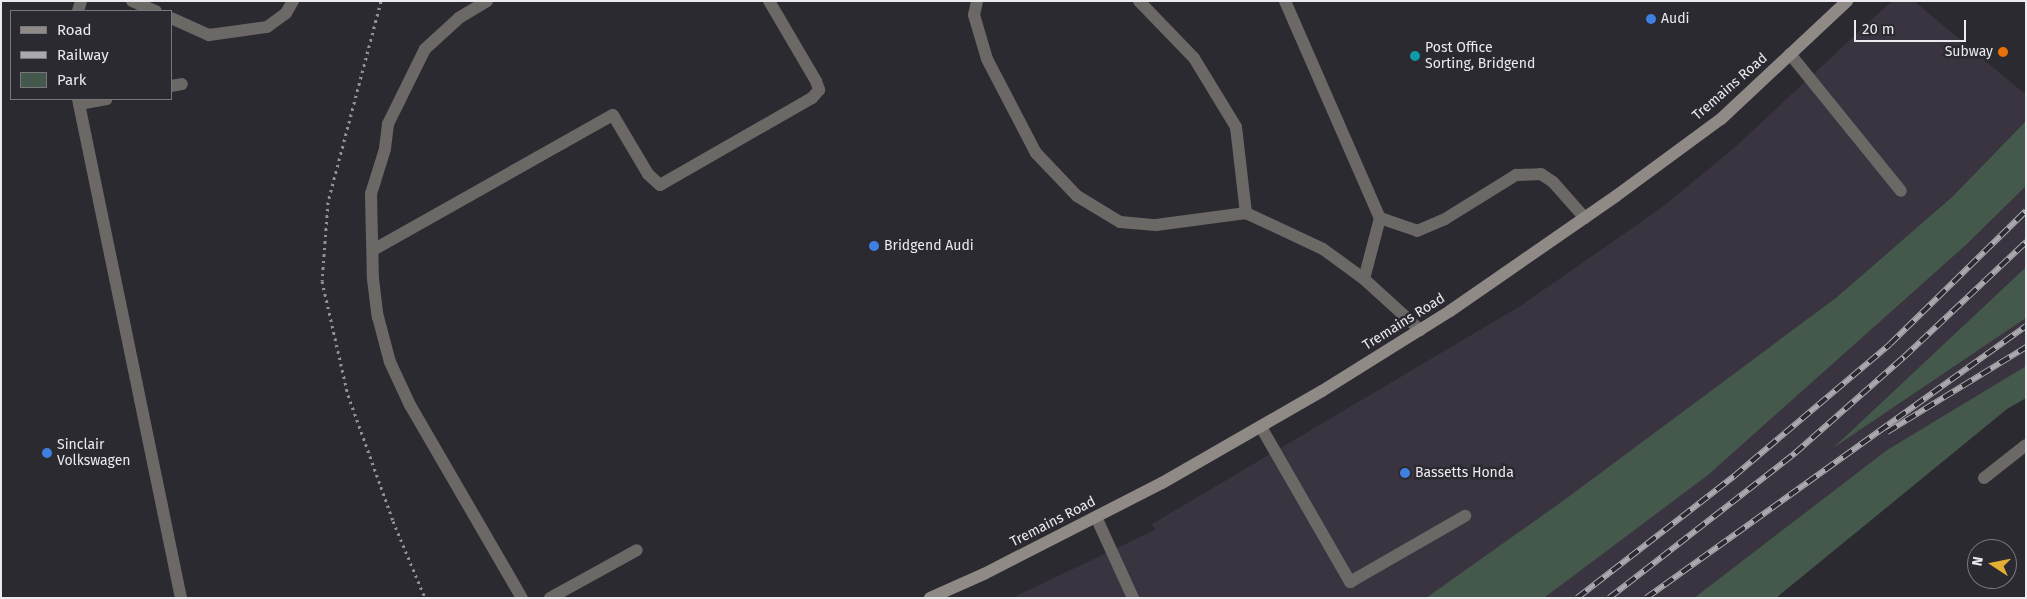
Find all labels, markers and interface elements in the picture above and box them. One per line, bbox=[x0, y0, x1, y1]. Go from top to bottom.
legend bbox=[10, 10, 172, 100]
scale bar bbox=[1857, 10, 1970, 42]
place label: Audi bbox=[1661, 11, 1689, 27]
marker: Audi bbox=[1645, 13, 1657, 25]
text: 20 m bbox=[1862, 20, 1895, 38]
text: Road bbox=[57, 21, 92, 39]
place label: Post Office Sorting, Bridgend bbox=[1425, 40, 1535, 72]
place label: Subway bbox=[1945, 44, 1993, 60]
text: Railway bbox=[57, 46, 109, 64]
marker: Subway bbox=[1997, 46, 2009, 58]
marker: Post Office Sorting, Bridgend bbox=[1409, 50, 1421, 62]
street label: Tremains Road bbox=[1689, 50, 1771, 124]
text: Park bbox=[57, 71, 87, 89]
place label: Bridgend Audi bbox=[884, 238, 974, 254]
marker: Bridgend Audi bbox=[868, 240, 880, 252]
street label: Tremains Road bbox=[1360, 290, 1448, 354]
place label: Sinclair Volkswagen bbox=[57, 437, 130, 470]
marker: Sinclair Volkswagen bbox=[41, 447, 53, 459]
place label: Bassetts Honda bbox=[1415, 465, 1514, 481]
marker: Bassetts Honda bbox=[1399, 467, 1411, 479]
street label: Tremains Road bbox=[1007, 493, 1099, 551]
north arrow bbox=[1967, 539, 2017, 589]
text: N bbox=[1969, 555, 1987, 567]

